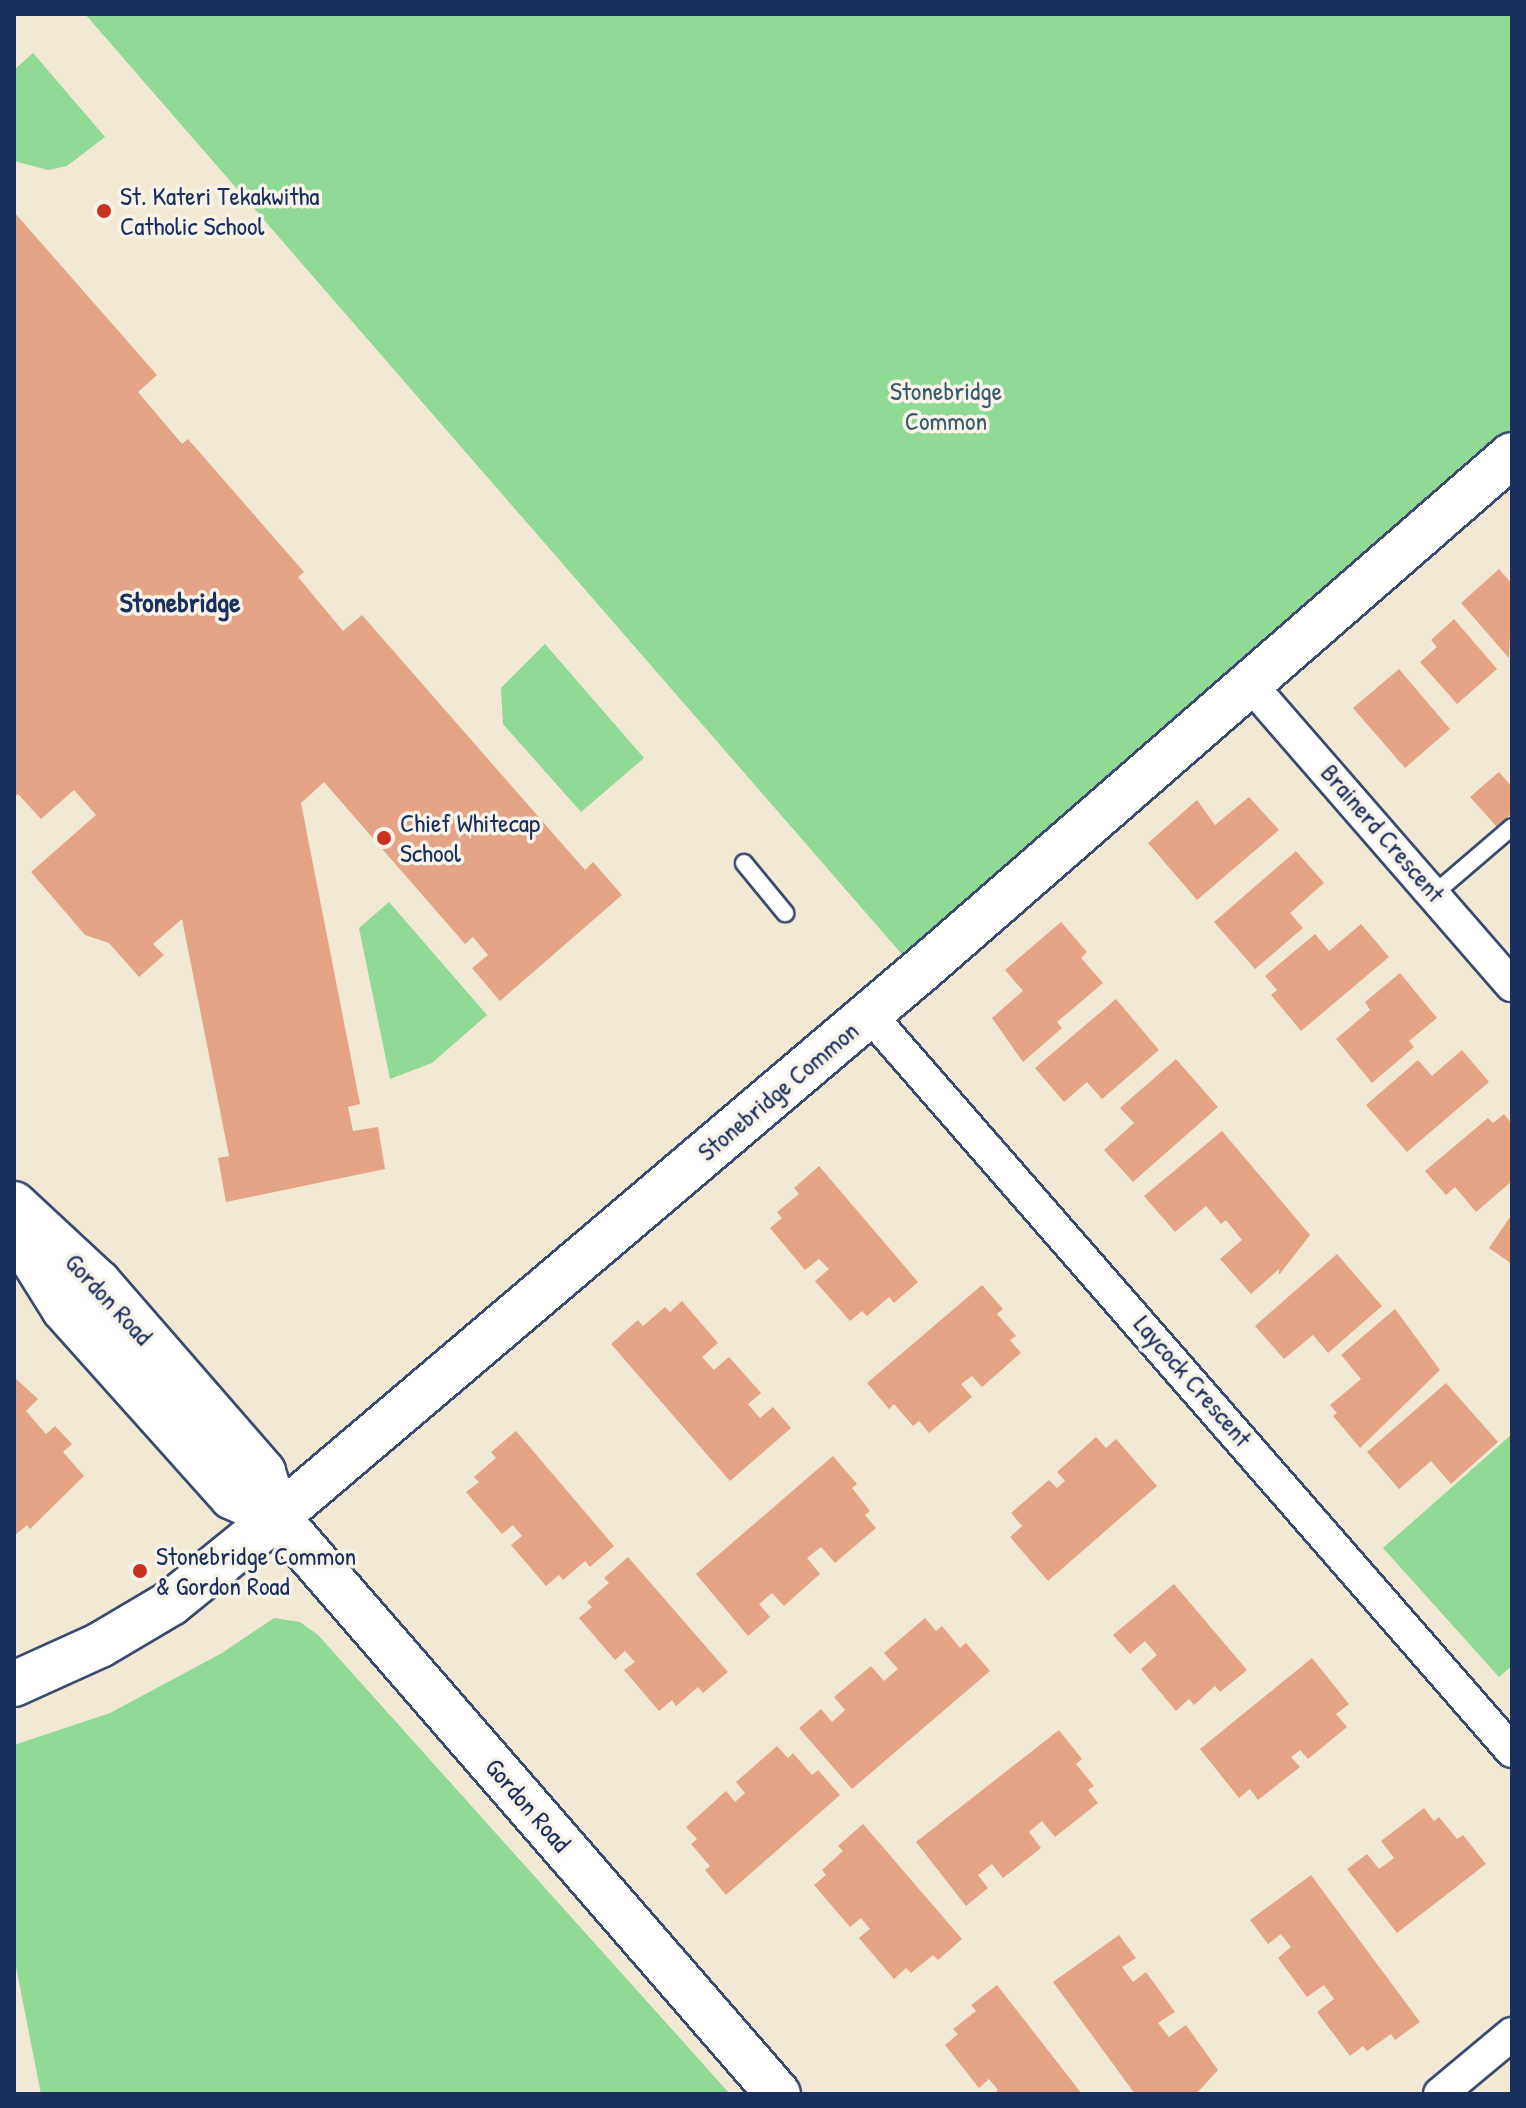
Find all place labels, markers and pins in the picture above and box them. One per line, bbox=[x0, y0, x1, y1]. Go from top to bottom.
place label: St. Kateri Tekakwitha Catholic School bbox=[120, 180, 320, 242]
marker: St. Kateri Tekakwitha Catholic School bbox=[95, 202, 113, 220]
place label: Chief Whitecap School bbox=[400, 807, 540, 868]
marker: Chief Whitecap School bbox=[375, 829, 393, 847]
place label: Stonebridge Common & Gordon Road bbox=[156, 1540, 356, 1602]
marker: Stonebridge Common & Gordon Road bbox=[131, 1562, 149, 1580]

